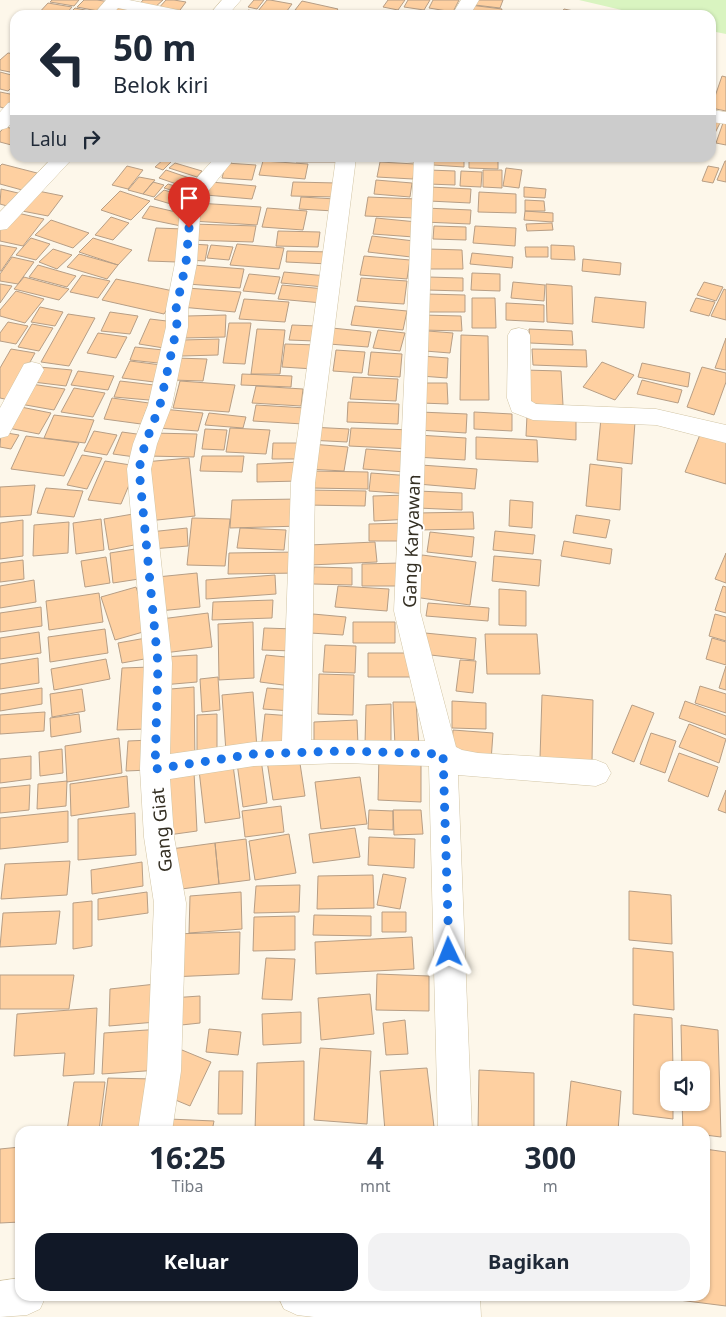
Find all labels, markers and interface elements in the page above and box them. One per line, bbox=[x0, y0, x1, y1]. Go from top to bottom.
text: 50 m bbox=[113, 24, 196, 71]
icon: left bbox=[30, 30, 95, 95]
text: Belok kiri bbox=[113, 69, 208, 99]
icon: right bbox=[77, 125, 105, 153]
text: Lalu bbox=[30, 126, 67, 152]
pin bbox=[168, 177, 210, 228]
icon: arrive bbox=[175, 184, 203, 212]
street label: Gang Karyawan bbox=[397, 474, 425, 608]
street label: Gang Giat bbox=[145, 786, 177, 873]
position arrow bbox=[422, 925, 474, 977]
map controls bbox=[660, 1061, 710, 1111]
button: sound bbox=[660, 1061, 710, 1111]
text: 16:25 bbox=[149, 1137, 226, 1178]
text: 4 bbox=[367, 1137, 384, 1178]
text: 300 bbox=[525, 1137, 576, 1178]
text: Tiba bbox=[172, 1175, 203, 1197]
text: mnt bbox=[360, 1175, 391, 1197]
text: m bbox=[543, 1175, 558, 1197]
button: Keluar bbox=[35, 1233, 358, 1291]
button: Bagikan bbox=[368, 1233, 690, 1291]

